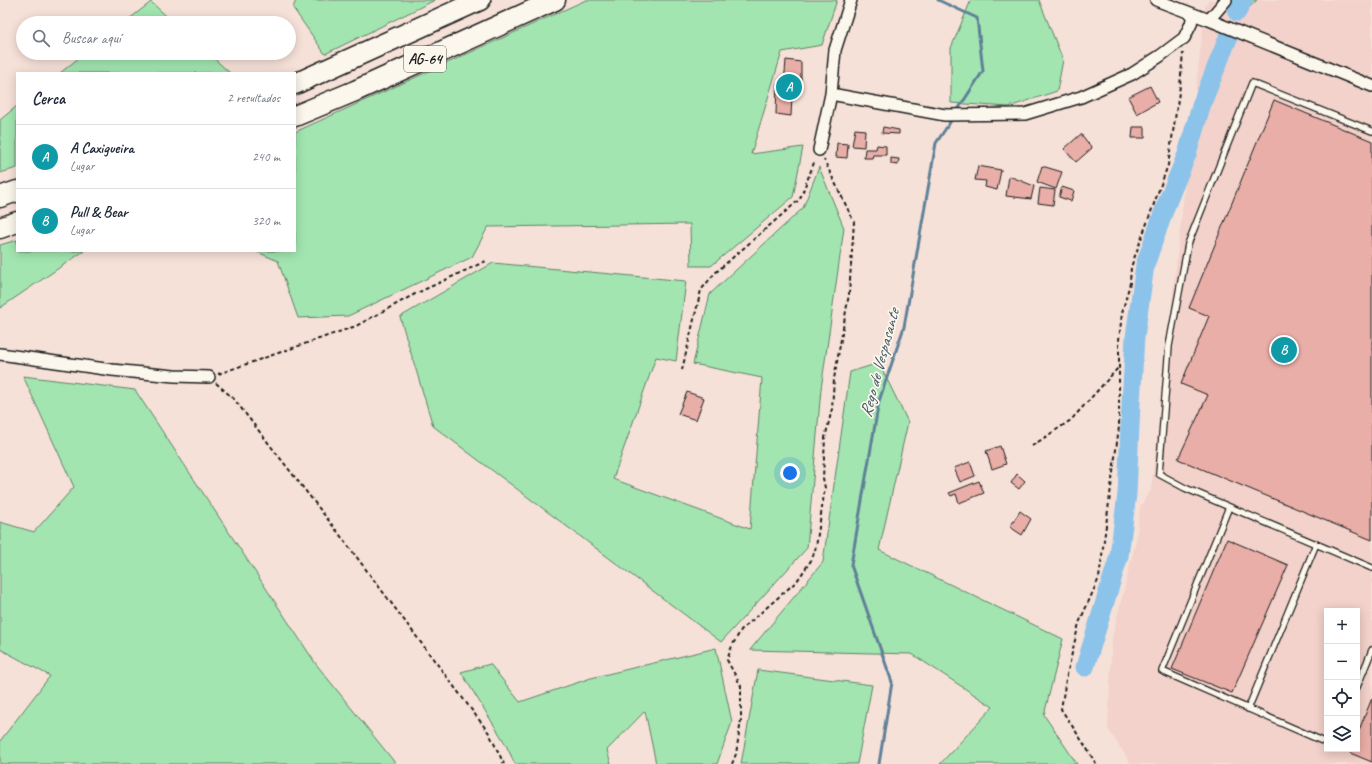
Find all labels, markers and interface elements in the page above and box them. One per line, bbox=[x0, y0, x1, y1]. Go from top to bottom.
search box bbox=[16, 16, 296, 60]
icon: search bbox=[30, 27, 52, 49]
text: Buscar aquí bbox=[62, 29, 121, 48]
road number: AG-64 bbox=[404, 46, 446, 72]
pin: A bbox=[776, 72, 802, 102]
text: Cerca bbox=[32, 88, 65, 109]
text: 2 resultados bbox=[227, 90, 280, 106]
text: A Caxigueira bbox=[70, 139, 134, 158]
text: A bbox=[42, 149, 48, 165]
text: 240 m bbox=[252, 149, 280, 165]
text: Lugar bbox=[70, 158, 94, 174]
text: Pull & Bear bbox=[70, 203, 128, 222]
text: B bbox=[42, 213, 48, 229]
text: 320 m bbox=[252, 213, 280, 229]
text: Lugar bbox=[70, 222, 94, 238]
water label: Rego de Vespasante bbox=[855, 304, 905, 419]
pin: B bbox=[1271, 335, 1297, 365]
your location bbox=[780, 463, 800, 483]
map controls bbox=[1324, 608, 1360, 752]
button: + bbox=[1324, 608, 1360, 644]
button: − bbox=[1324, 644, 1360, 680]
button: locate bbox=[1324, 680, 1360, 716]
button: layers bbox=[1324, 716, 1360, 752]

